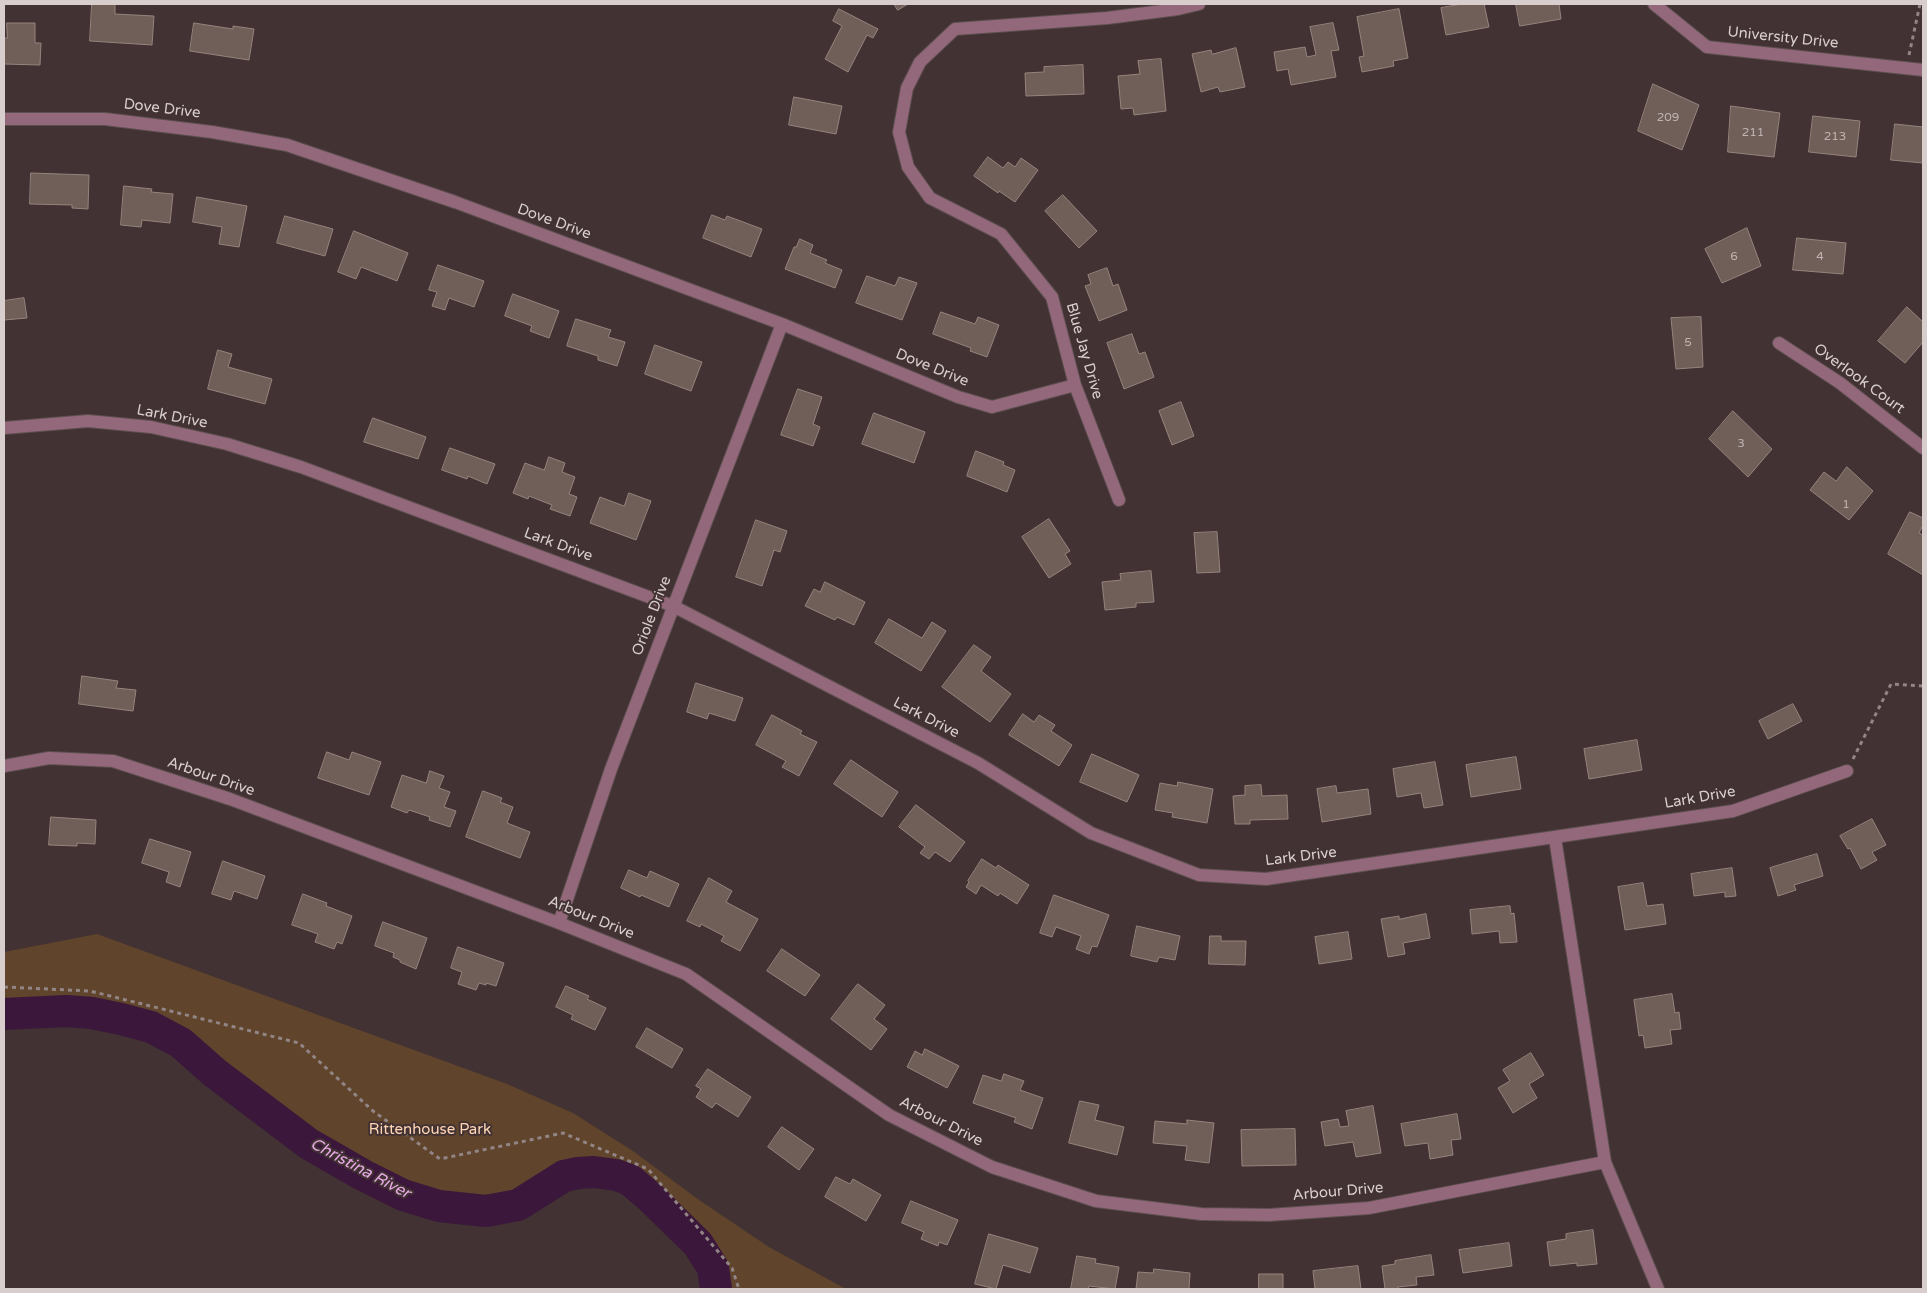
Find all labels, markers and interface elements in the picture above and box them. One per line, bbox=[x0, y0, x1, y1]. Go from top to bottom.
street label: University Drive bbox=[1727, 23, 1839, 53]
street label: Dove Drive bbox=[123, 95, 201, 123]
house number: 209 bbox=[1657, 111, 1679, 125]
house number: 211 bbox=[1742, 126, 1764, 140]
house number: 213 bbox=[1824, 130, 1846, 144]
street label: Dove Drive bbox=[515, 200, 593, 244]
house number: 6 bbox=[1730, 250, 1738, 264]
house number: 4 bbox=[1816, 250, 1824, 264]
street label: Blue Jay Drive bbox=[1062, 301, 1106, 401]
house number: 5 bbox=[1684, 336, 1692, 350]
street label: Overlook Court bbox=[1810, 340, 1908, 418]
street label: Dove Drive bbox=[893, 345, 971, 391]
street label: Lark Drive bbox=[135, 401, 209, 433]
house number: 3 bbox=[1737, 437, 1745, 451]
house number: 1 bbox=[1842, 498, 1850, 512]
street label: Lark Drive bbox=[521, 524, 595, 566]
street label: Oriole Drive bbox=[629, 574, 675, 658]
street label: Lark Drive bbox=[890, 694, 962, 742]
street label: Arbour Drive bbox=[165, 754, 257, 800]
street label: Lark Drive bbox=[1663, 783, 1737, 813]
street label: Lark Drive bbox=[1264, 844, 1338, 870]
street label: Arbour Drive bbox=[545, 893, 637, 943]
street label: Arbour Drive bbox=[896, 1093, 986, 1151]
park label: Rittenhouse Park bbox=[369, 1121, 491, 1139]
water label: Christina River bbox=[307, 1135, 413, 1203]
street label: Arbour Drive bbox=[1292, 1179, 1384, 1205]

